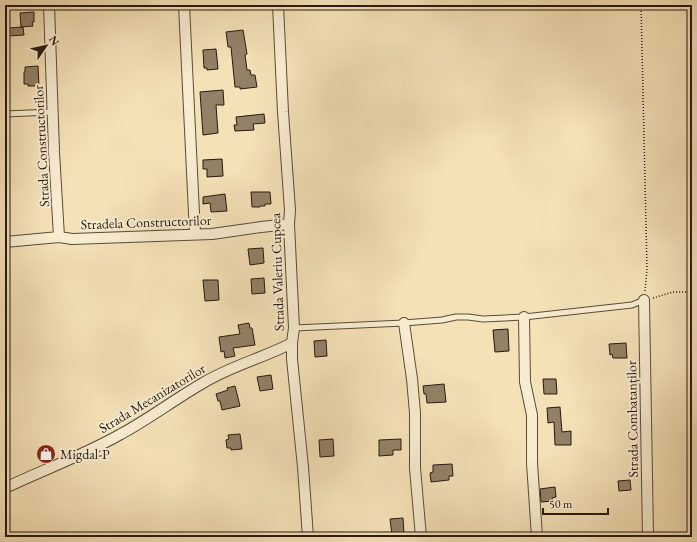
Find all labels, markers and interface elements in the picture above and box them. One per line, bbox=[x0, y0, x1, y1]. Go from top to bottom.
north arrow bbox=[26, 26, 66, 66]
text: N bbox=[46, 33, 63, 48]
street label: Strada Constructorilor bbox=[29, 84, 53, 207]
street label: Stradela Constructorilor bbox=[80, 211, 212, 233]
street label: Strada Valeriu Cupcea bbox=[266, 212, 288, 331]
street label: Strada Mecanizatorilor bbox=[95, 359, 209, 437]
street label: Strada Combatanților bbox=[622, 360, 642, 478]
shop icon: Migdal-P bbox=[35, 443, 57, 465]
place label: Migdal-P bbox=[60, 445, 110, 463]
scale bar bbox=[543, 490, 608, 516]
text: 50 m bbox=[549, 496, 573, 512]

